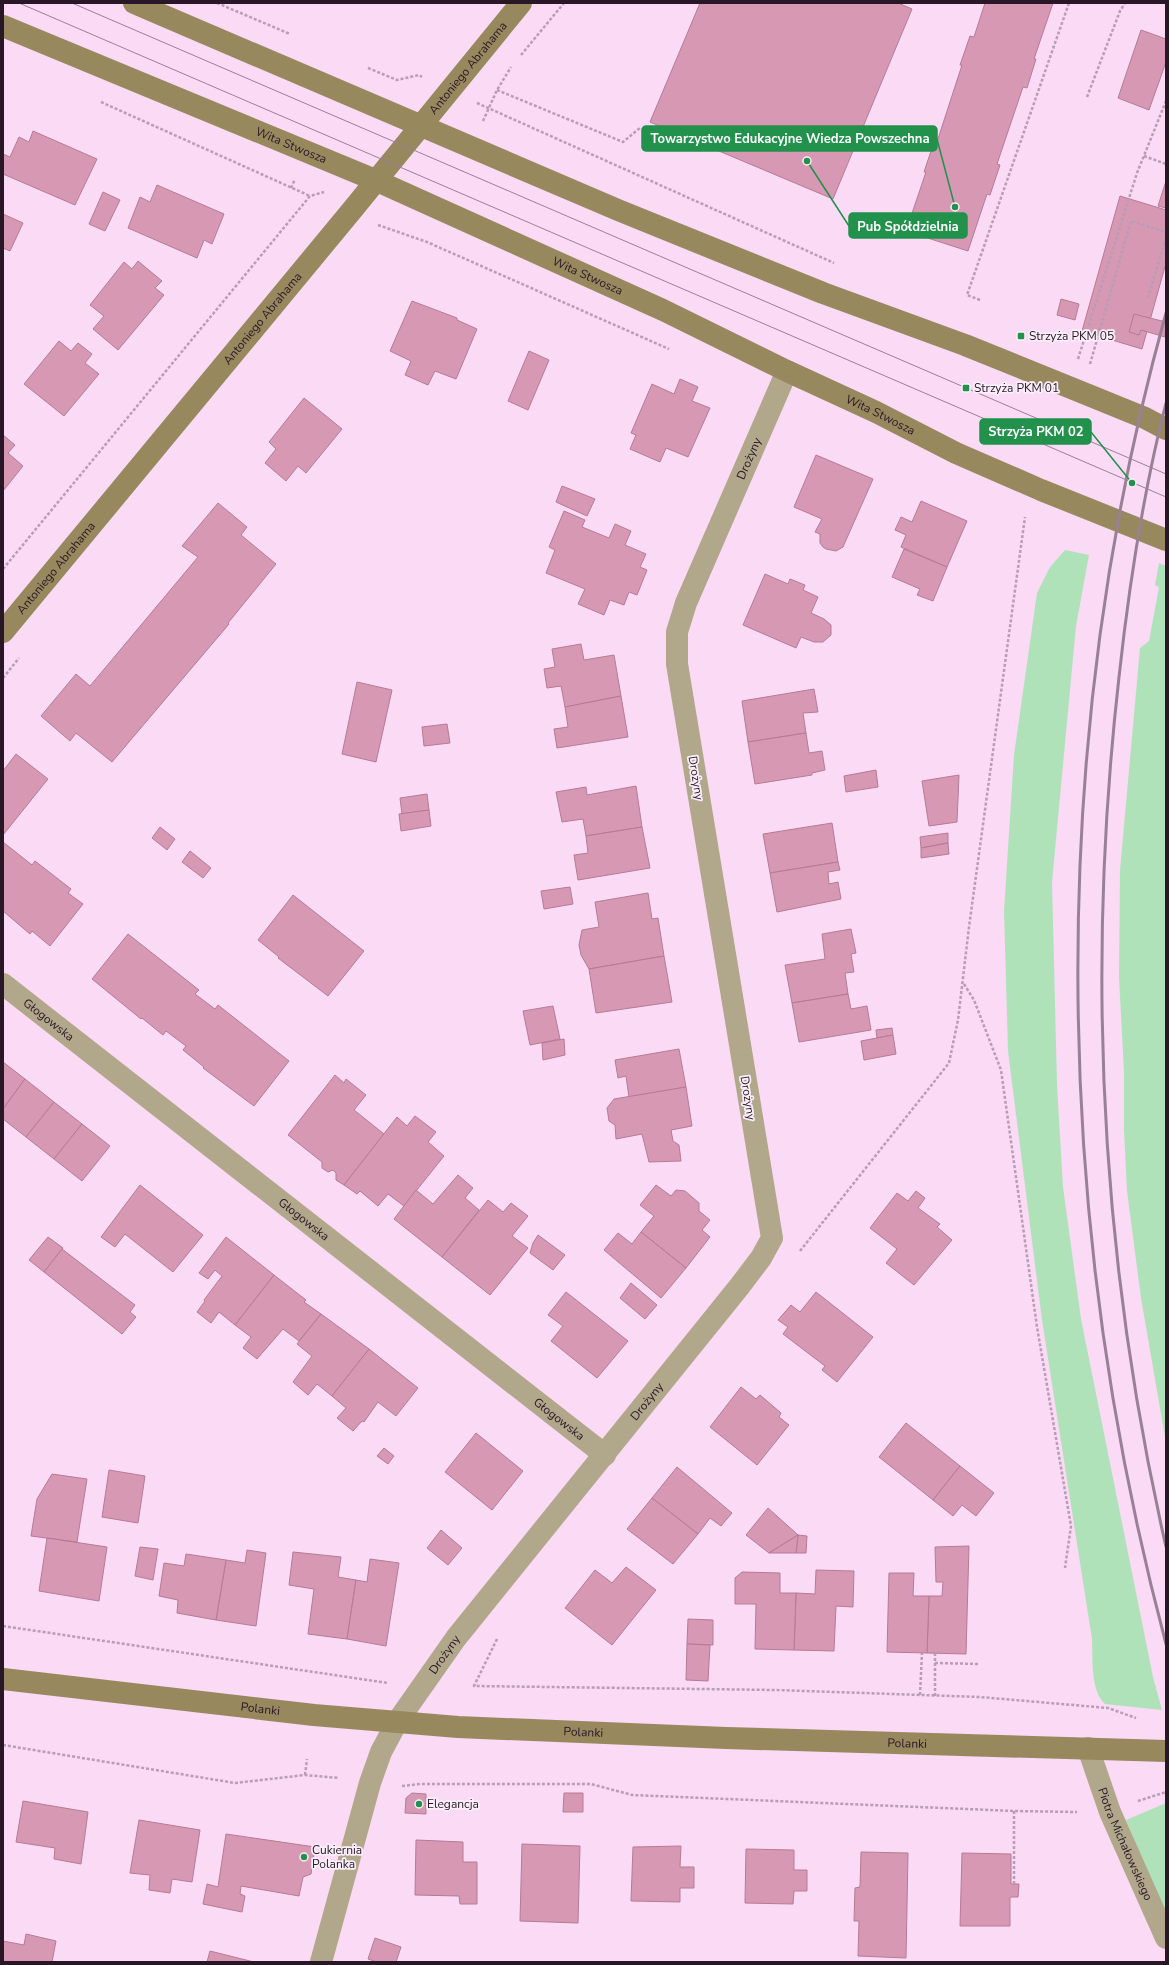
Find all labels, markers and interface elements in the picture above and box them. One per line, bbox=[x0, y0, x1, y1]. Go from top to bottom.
street label: Antoniego Abrahama bbox=[425, 18, 511, 118]
street label: Wita Stwosza bbox=[253, 123, 329, 167]
callout: Towarzystwo Edukacyjne Wiedza Powszechna bbox=[642, 126, 937, 151]
text: Towarzystwo Edukacyjne Wiedza Powszechna bbox=[650, 130, 930, 148]
callout: Pub Spółdzielnia bbox=[849, 213, 967, 238]
text: Pub Spółdzielnia bbox=[857, 218, 959, 236]
street label: Wita Stwosza bbox=[550, 253, 625, 299]
street label: Antoniego Abrahama bbox=[219, 269, 305, 368]
place label: Strzyża PKM 05 bbox=[1029, 328, 1114, 344]
marker: Strzyża PKM 05 bbox=[1016, 331, 1026, 341]
place label: Strzyża PKM 01 bbox=[974, 380, 1059, 396]
marker: Strzyża PKM 01 bbox=[961, 383, 971, 393]
street label: Wita Stwosza bbox=[843, 391, 918, 439]
callout: Strzyża PKM 02 bbox=[980, 419, 1091, 444]
text: Strzyża PKM 02 bbox=[988, 423, 1084, 441]
street label: Drożyny bbox=[733, 434, 765, 482]
street label: Antoniego Abrahama bbox=[13, 518, 99, 618]
street label: Drożyny bbox=[685, 755, 707, 802]
street label: Głogowska bbox=[20, 995, 77, 1045]
street label: Drożyny bbox=[737, 1075, 759, 1122]
street label: Głogowska bbox=[275, 1194, 333, 1244]
street label: Drożyny bbox=[627, 1379, 667, 1424]
street label: Głogowska bbox=[530, 1394, 588, 1444]
street label: Drożyny bbox=[425, 1631, 464, 1677]
street label: Polanki bbox=[240, 1699, 281, 1719]
street label: Polanki bbox=[563, 1723, 603, 1741]
street label: Polanki bbox=[887, 1735, 927, 1752]
street label: Piotra Michałowskiego bbox=[1094, 1785, 1156, 1903]
place label: Elegancja bbox=[427, 1796, 479, 1812]
marker: Elegancja bbox=[414, 1799, 424, 1809]
place label: Cukiernia Polanka bbox=[312, 1842, 362, 1872]
marker: Cukiernia Polanka bbox=[299, 1852, 309, 1862]

